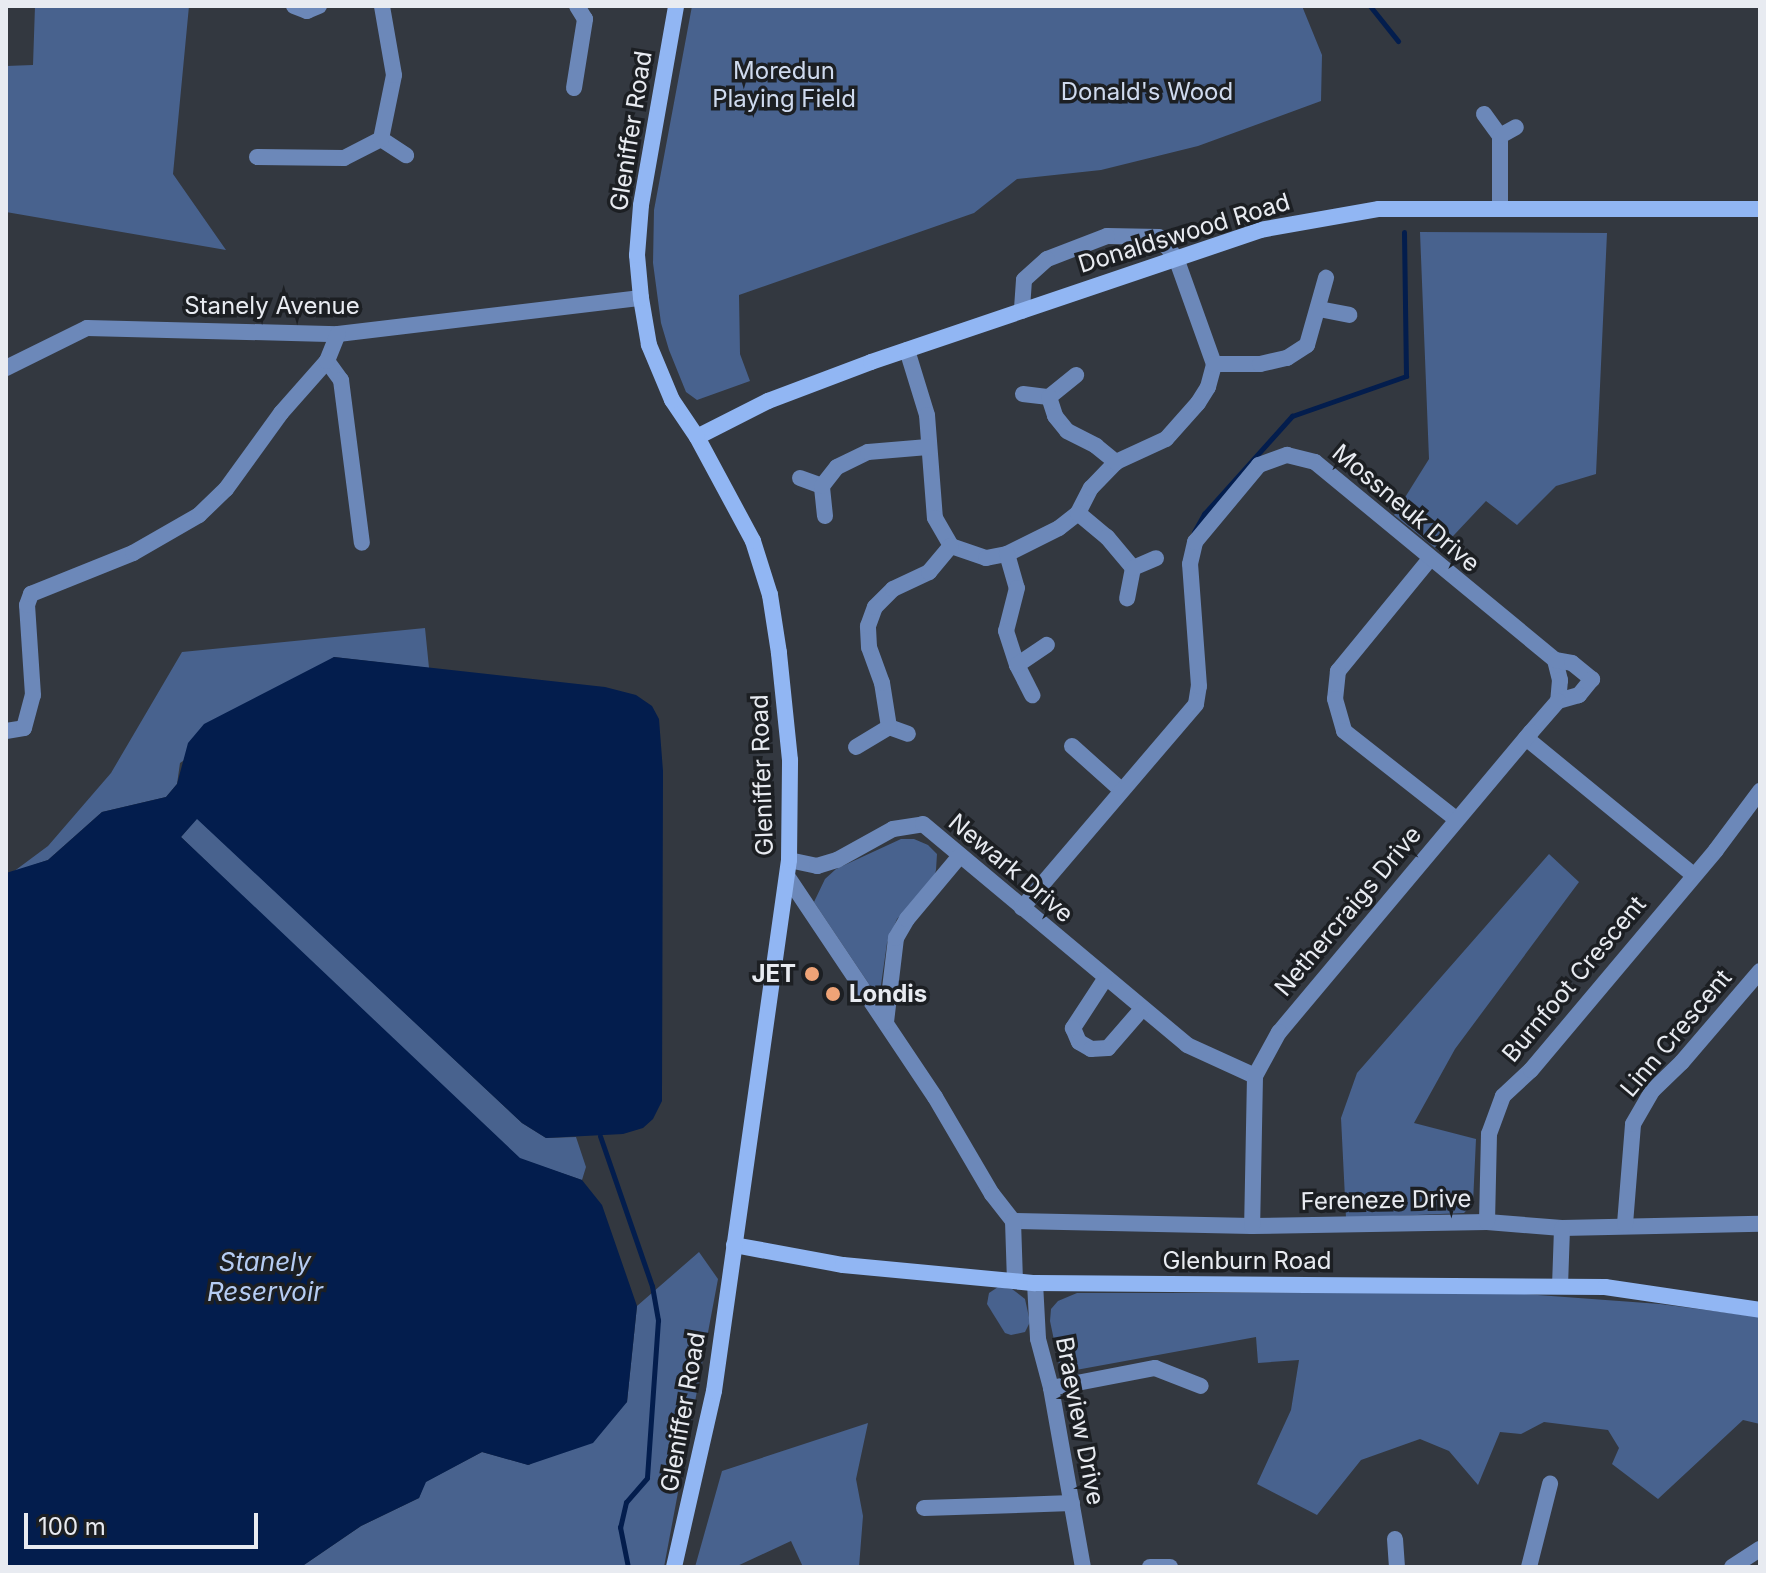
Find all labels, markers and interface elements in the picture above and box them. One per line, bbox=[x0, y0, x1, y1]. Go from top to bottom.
street label: Gleniffer Road bbox=[604, 49, 658, 213]
park label: Moredun Playing Field bbox=[712, 57, 856, 113]
park label: Donald's Wood bbox=[1061, 78, 1233, 106]
street label: Donaldswood Road bbox=[1075, 187, 1293, 279]
street label: Stanely Avenue bbox=[184, 292, 360, 320]
street label: Mossneuk Drive bbox=[1327, 438, 1485, 578]
street label: Gleniffer Road bbox=[745, 694, 779, 856]
street label: Newark Drive bbox=[943, 808, 1079, 928]
street label: Nethercraigs Drive bbox=[1269, 820, 1427, 1002]
street label: Burnfoot Crescent bbox=[1496, 890, 1652, 1068]
place label: JET bbox=[751, 960, 796, 988]
street label: Linn Crescent bbox=[1614, 964, 1738, 1102]
marker: JET bbox=[803, 965, 821, 983]
place label: Londis bbox=[849, 980, 927, 1008]
marker: Londis bbox=[824, 985, 842, 1003]
street label: Fereneze Drive bbox=[1300, 1184, 1472, 1216]
water label: Stanely Reservoir bbox=[207, 1246, 323, 1308]
street label: Glenburn Road bbox=[1162, 1247, 1332, 1275]
street label: Gleniffer Road bbox=[655, 1330, 711, 1494]
street label: Braeview Drive bbox=[1050, 1335, 1110, 1507]
scale bar bbox=[28, 1497, 262, 1547]
text: 100 m bbox=[38, 1512, 106, 1541]

